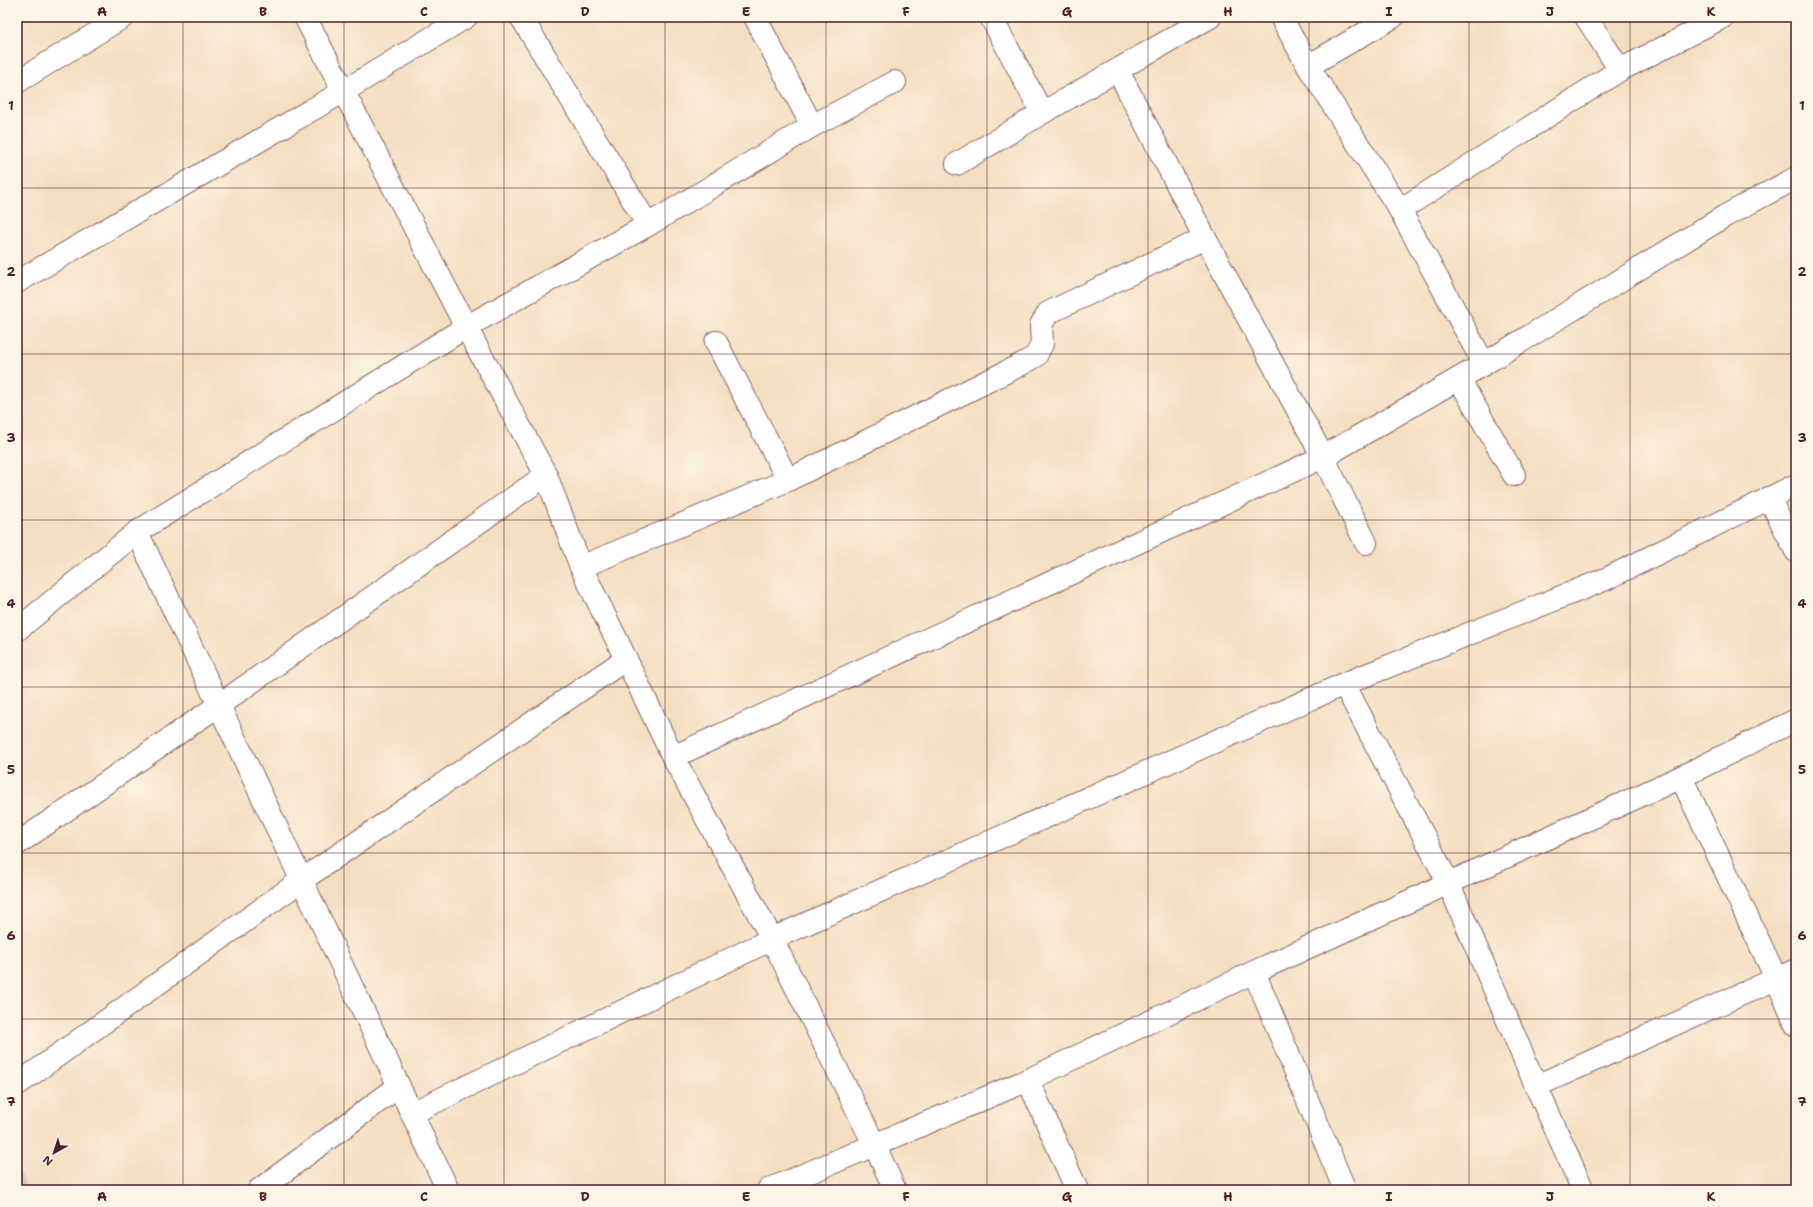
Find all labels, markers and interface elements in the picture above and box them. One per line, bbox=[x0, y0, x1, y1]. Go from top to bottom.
text: A bbox=[97, 3, 107, 20]
text: B bbox=[259, 3, 267, 20]
text: C bbox=[420, 3, 428, 20]
text: D bbox=[580, 3, 590, 20]
text: E bbox=[742, 3, 751, 20]
text: F bbox=[902, 3, 910, 20]
text: G bbox=[1062, 3, 1073, 20]
text: H bbox=[1223, 3, 1233, 20]
text: I bbox=[1385, 3, 1393, 20]
text: J bbox=[1546, 3, 1554, 20]
text: K bbox=[1707, 3, 1716, 20]
text: 1 bbox=[8, 97, 14, 114]
text: 1 bbox=[1799, 97, 1805, 114]
text: 2 bbox=[6, 263, 16, 280]
text: 2 bbox=[1797, 263, 1807, 280]
text: 3 bbox=[6, 429, 16, 446]
text: 3 bbox=[1797, 429, 1807, 446]
text: 4 bbox=[6, 595, 16, 612]
text: 4 bbox=[1797, 595, 1807, 612]
text: 5 bbox=[7, 761, 15, 778]
text: 5 bbox=[1798, 761, 1806, 778]
text: 6 bbox=[6, 927, 16, 944]
text: 6 bbox=[1797, 927, 1807, 944]
text: 7 bbox=[6, 1093, 16, 1110]
text: 7 bbox=[1797, 1093, 1807, 1110]
north arrow bbox=[34, 1133, 74, 1173]
text: N bbox=[40, 1152, 56, 1169]
text: A bbox=[97, 1188, 107, 1205]
text: B bbox=[259, 1188, 267, 1205]
text: C bbox=[420, 1188, 428, 1205]
text: D bbox=[580, 1188, 590, 1205]
text: E bbox=[742, 1188, 751, 1205]
text: F bbox=[902, 1188, 910, 1205]
text: G bbox=[1062, 1188, 1073, 1205]
text: H bbox=[1223, 1188, 1233, 1205]
text: I bbox=[1385, 1188, 1393, 1205]
text: J bbox=[1546, 1188, 1554, 1205]
text: K bbox=[1707, 1188, 1716, 1205]

